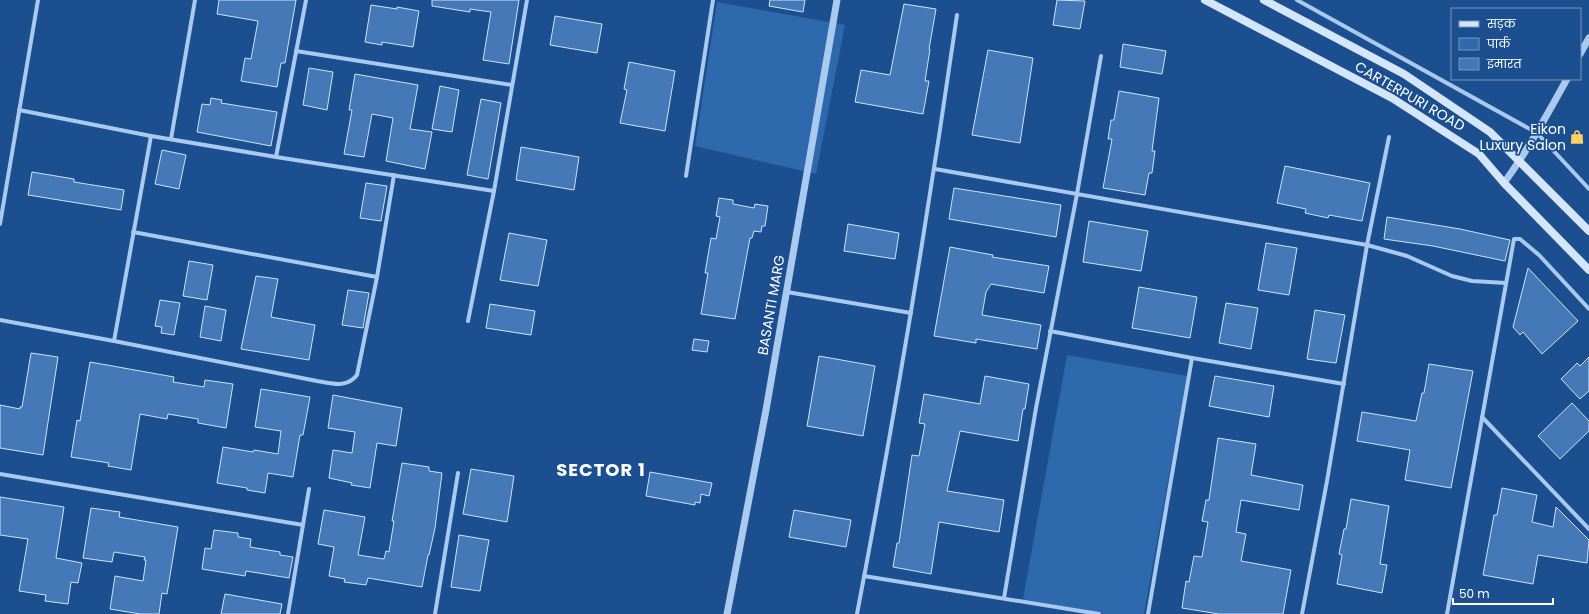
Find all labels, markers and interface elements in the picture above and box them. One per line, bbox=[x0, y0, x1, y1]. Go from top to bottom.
legend bbox=[1451, 8, 1581, 80]
text: सड़क bbox=[1486, 15, 1517, 32]
text: पार्क bbox=[1486, 35, 1511, 52]
text: इमारत bbox=[1486, 55, 1522, 72]
street label: CARTERPURI ROAD bbox=[1351, 56, 1469, 136]
place label: Eikon Luxury Salon bbox=[1479, 119, 1566, 155]
shop icon: Eikon Luxury Salon bbox=[1569, 129, 1585, 145]
street label: BASANTI MARG bbox=[752, 253, 790, 357]
district label: SECTOR 1 bbox=[556, 457, 646, 482]
scale bar bbox=[1453, 580, 1553, 606]
text: 50 m bbox=[1459, 585, 1490, 602]

